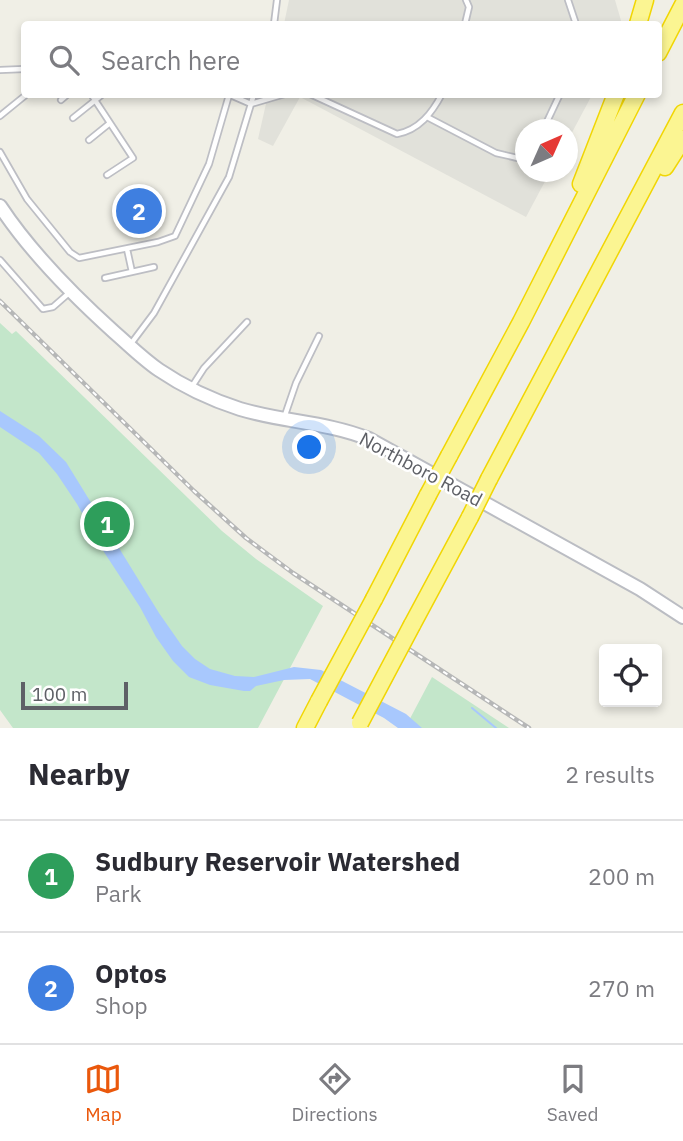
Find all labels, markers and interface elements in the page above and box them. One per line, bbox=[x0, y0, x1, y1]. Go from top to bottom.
search box bbox=[21, 21, 662, 98]
icon: search bbox=[45, 41, 83, 79]
text: Search here bbox=[101, 43, 240, 77]
north arrow bbox=[515, 119, 578, 182]
pin: 2 bbox=[116, 185, 162, 237]
street label: Northboro Road bbox=[355, 426, 487, 512]
your location bbox=[292, 430, 326, 464]
pin: 1 bbox=[84, 498, 130, 550]
map controls bbox=[599, 644, 662, 707]
button: locate bbox=[599, 644, 662, 707]
scale bar bbox=[21, 679, 128, 711]
text: 100 m bbox=[32, 682, 87, 706]
text: Nearby bbox=[28, 754, 130, 793]
text: 2 results bbox=[565, 759, 655, 789]
text: Sudbury Reservoir Watershed bbox=[95, 844, 460, 878]
text: 1 bbox=[44, 861, 58, 891]
text: 200 m bbox=[588, 861, 655, 891]
text: Park bbox=[95, 878, 142, 908]
text: Optos bbox=[95, 956, 167, 990]
text: 2 bbox=[44, 973, 58, 1003]
text: 270 m bbox=[588, 973, 655, 1003]
text: Shop bbox=[95, 990, 148, 1020]
tab: Map bbox=[84, 1060, 122, 1126]
tab: Directions bbox=[291, 1060, 378, 1126]
tab: Saved bbox=[547, 1060, 599, 1126]

